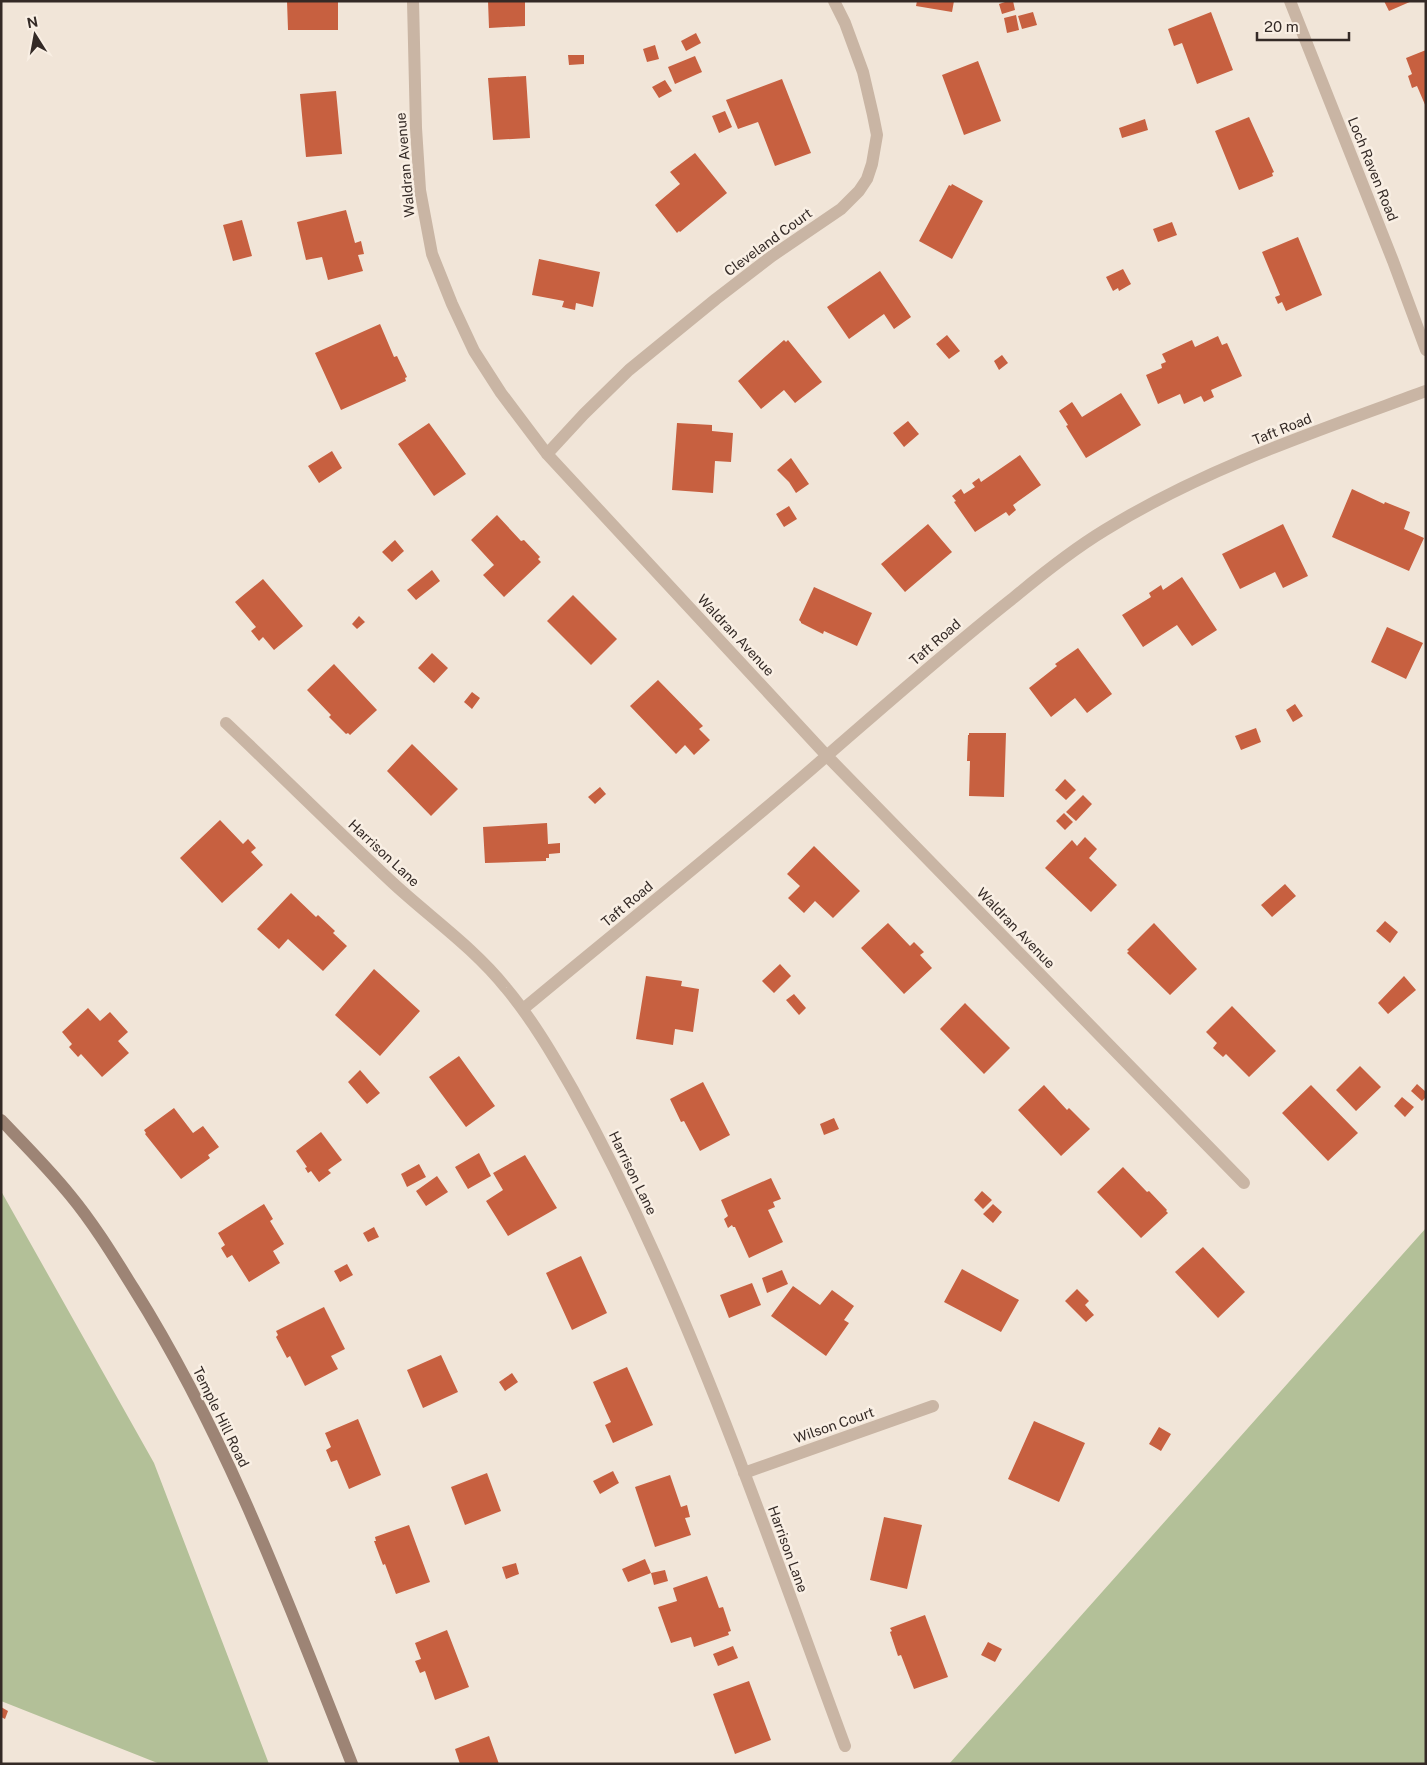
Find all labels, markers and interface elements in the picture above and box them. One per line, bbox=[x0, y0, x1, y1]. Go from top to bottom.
north arrow bbox=[10, 10, 60, 60]
scale bar bbox=[1257, 10, 1350, 42]
text: N bbox=[26, 13, 39, 31]
text: 20 m bbox=[1264, 18, 1299, 35]
street label: Waldran Avenue bbox=[392, 112, 418, 218]
street label: Loch Raven Road bbox=[1345, 115, 1401, 223]
street label: Cleveland Court bbox=[721, 205, 815, 279]
street label: Taft Road bbox=[1250, 410, 1314, 448]
street label: Waldran Avenue bbox=[694, 591, 778, 679]
street label: Taft Road bbox=[906, 616, 964, 668]
street label: Harrison Lane bbox=[345, 816, 423, 890]
street label: Taft Road bbox=[598, 878, 656, 930]
street label: Waldran Avenue bbox=[974, 885, 1058, 971]
street label: Harrison Lane bbox=[606, 1129, 660, 1217]
street label: Temple Hill Road bbox=[190, 1364, 252, 1470]
street label: Wilson Court bbox=[792, 1404, 876, 1446]
street label: Harrison Lane bbox=[765, 1504, 811, 1595]

